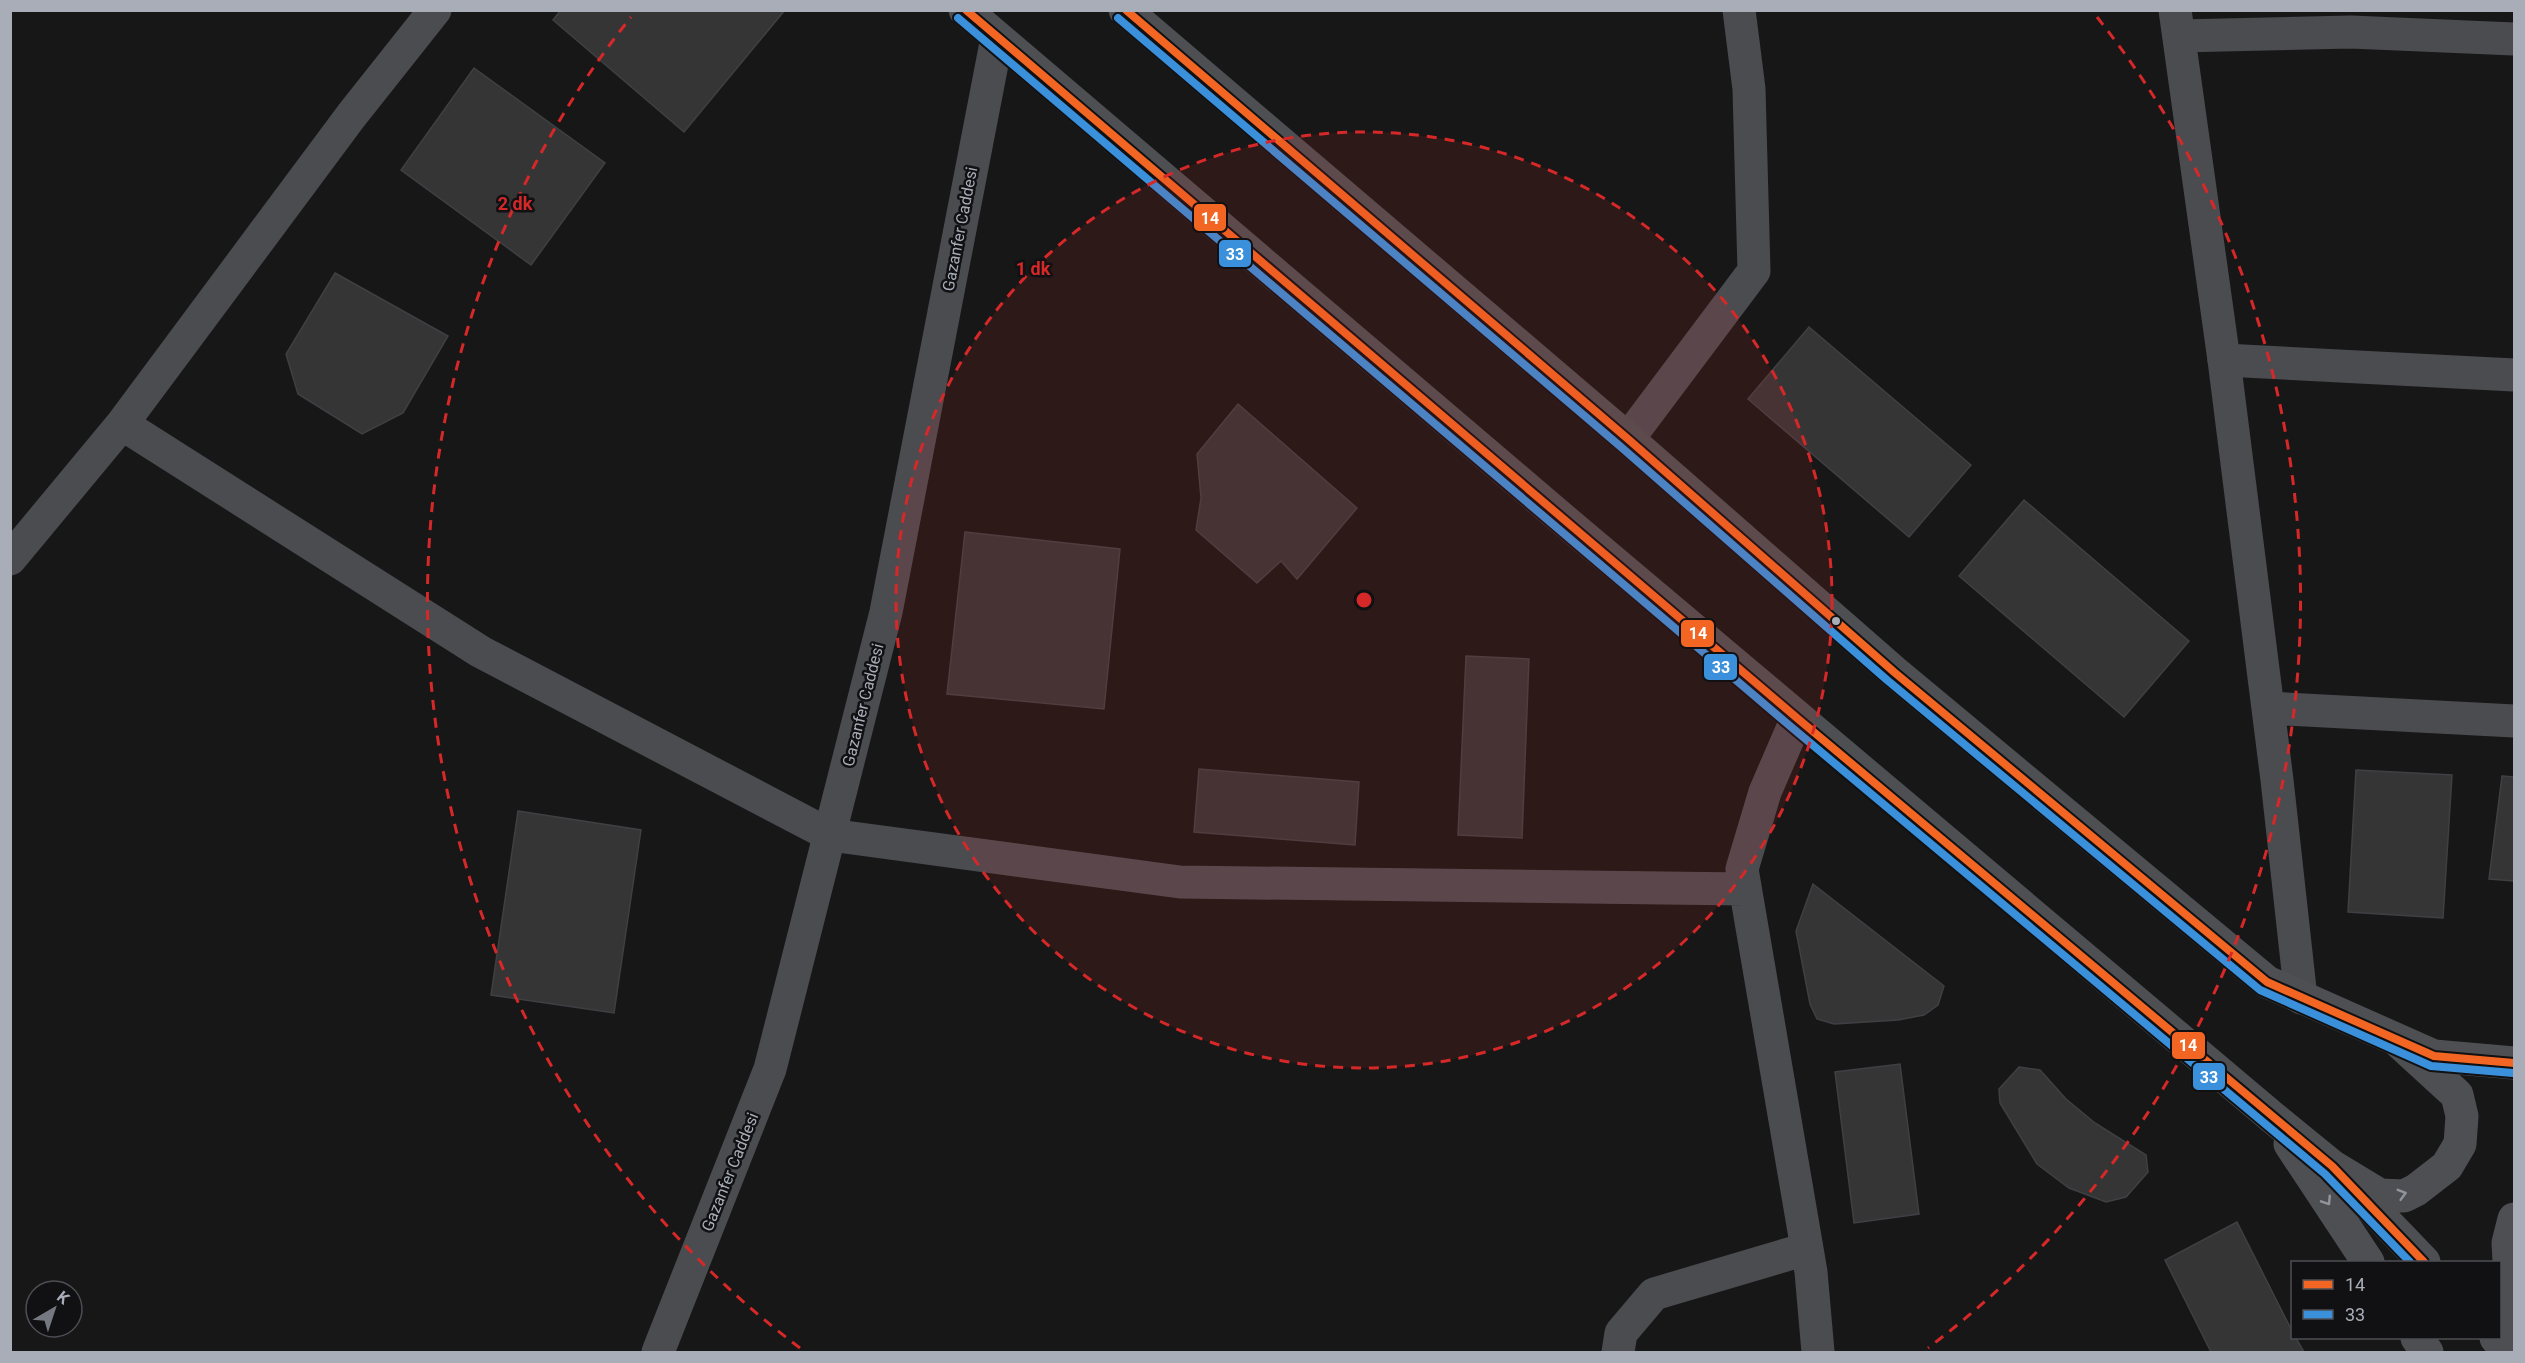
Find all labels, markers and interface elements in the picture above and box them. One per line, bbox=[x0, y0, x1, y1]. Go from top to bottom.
street label: Gazanfer Caddesi bbox=[939, 165, 981, 293]
text: 2 dk bbox=[498, 193, 533, 214]
line badge: 14 bbox=[1193, 203, 1227, 232]
text: 14 bbox=[1201, 209, 1219, 228]
line badge: 33 bbox=[1218, 239, 1252, 268]
text: 33 bbox=[1226, 245, 1244, 264]
text: 1 dk bbox=[1016, 258, 1051, 279]
centre of rings bbox=[1354, 590, 1374, 610]
unlabelled marker bbox=[1830, 615, 1842, 627]
line badge: 14 bbox=[1680, 619, 1715, 648]
text: 14 bbox=[1689, 624, 1707, 643]
street label: Gazanfer Caddesi bbox=[839, 642, 887, 768]
line badge: 33 bbox=[1703, 653, 1738, 681]
text: 33 bbox=[1712, 658, 1730, 677]
line badge: 14 bbox=[2171, 1031, 2206, 1060]
text: 14 bbox=[2179, 1036, 2197, 1055]
line badge: 33 bbox=[2192, 1062, 2226, 1091]
text: 33 bbox=[2200, 1068, 2218, 1087]
street label: Gazanfer Caddesi bbox=[698, 1110, 762, 1234]
one-way arrow bbox=[2397, 1189, 2407, 1202]
one-way arrow bbox=[2320, 1195, 2331, 1206]
legend bbox=[2291, 1261, 2501, 1339]
text: 14 bbox=[2345, 1274, 2365, 1295]
north arrow bbox=[24, 1279, 84, 1339]
text: K bbox=[53, 1287, 74, 1309]
text: 33 bbox=[2345, 1304, 2365, 1325]

